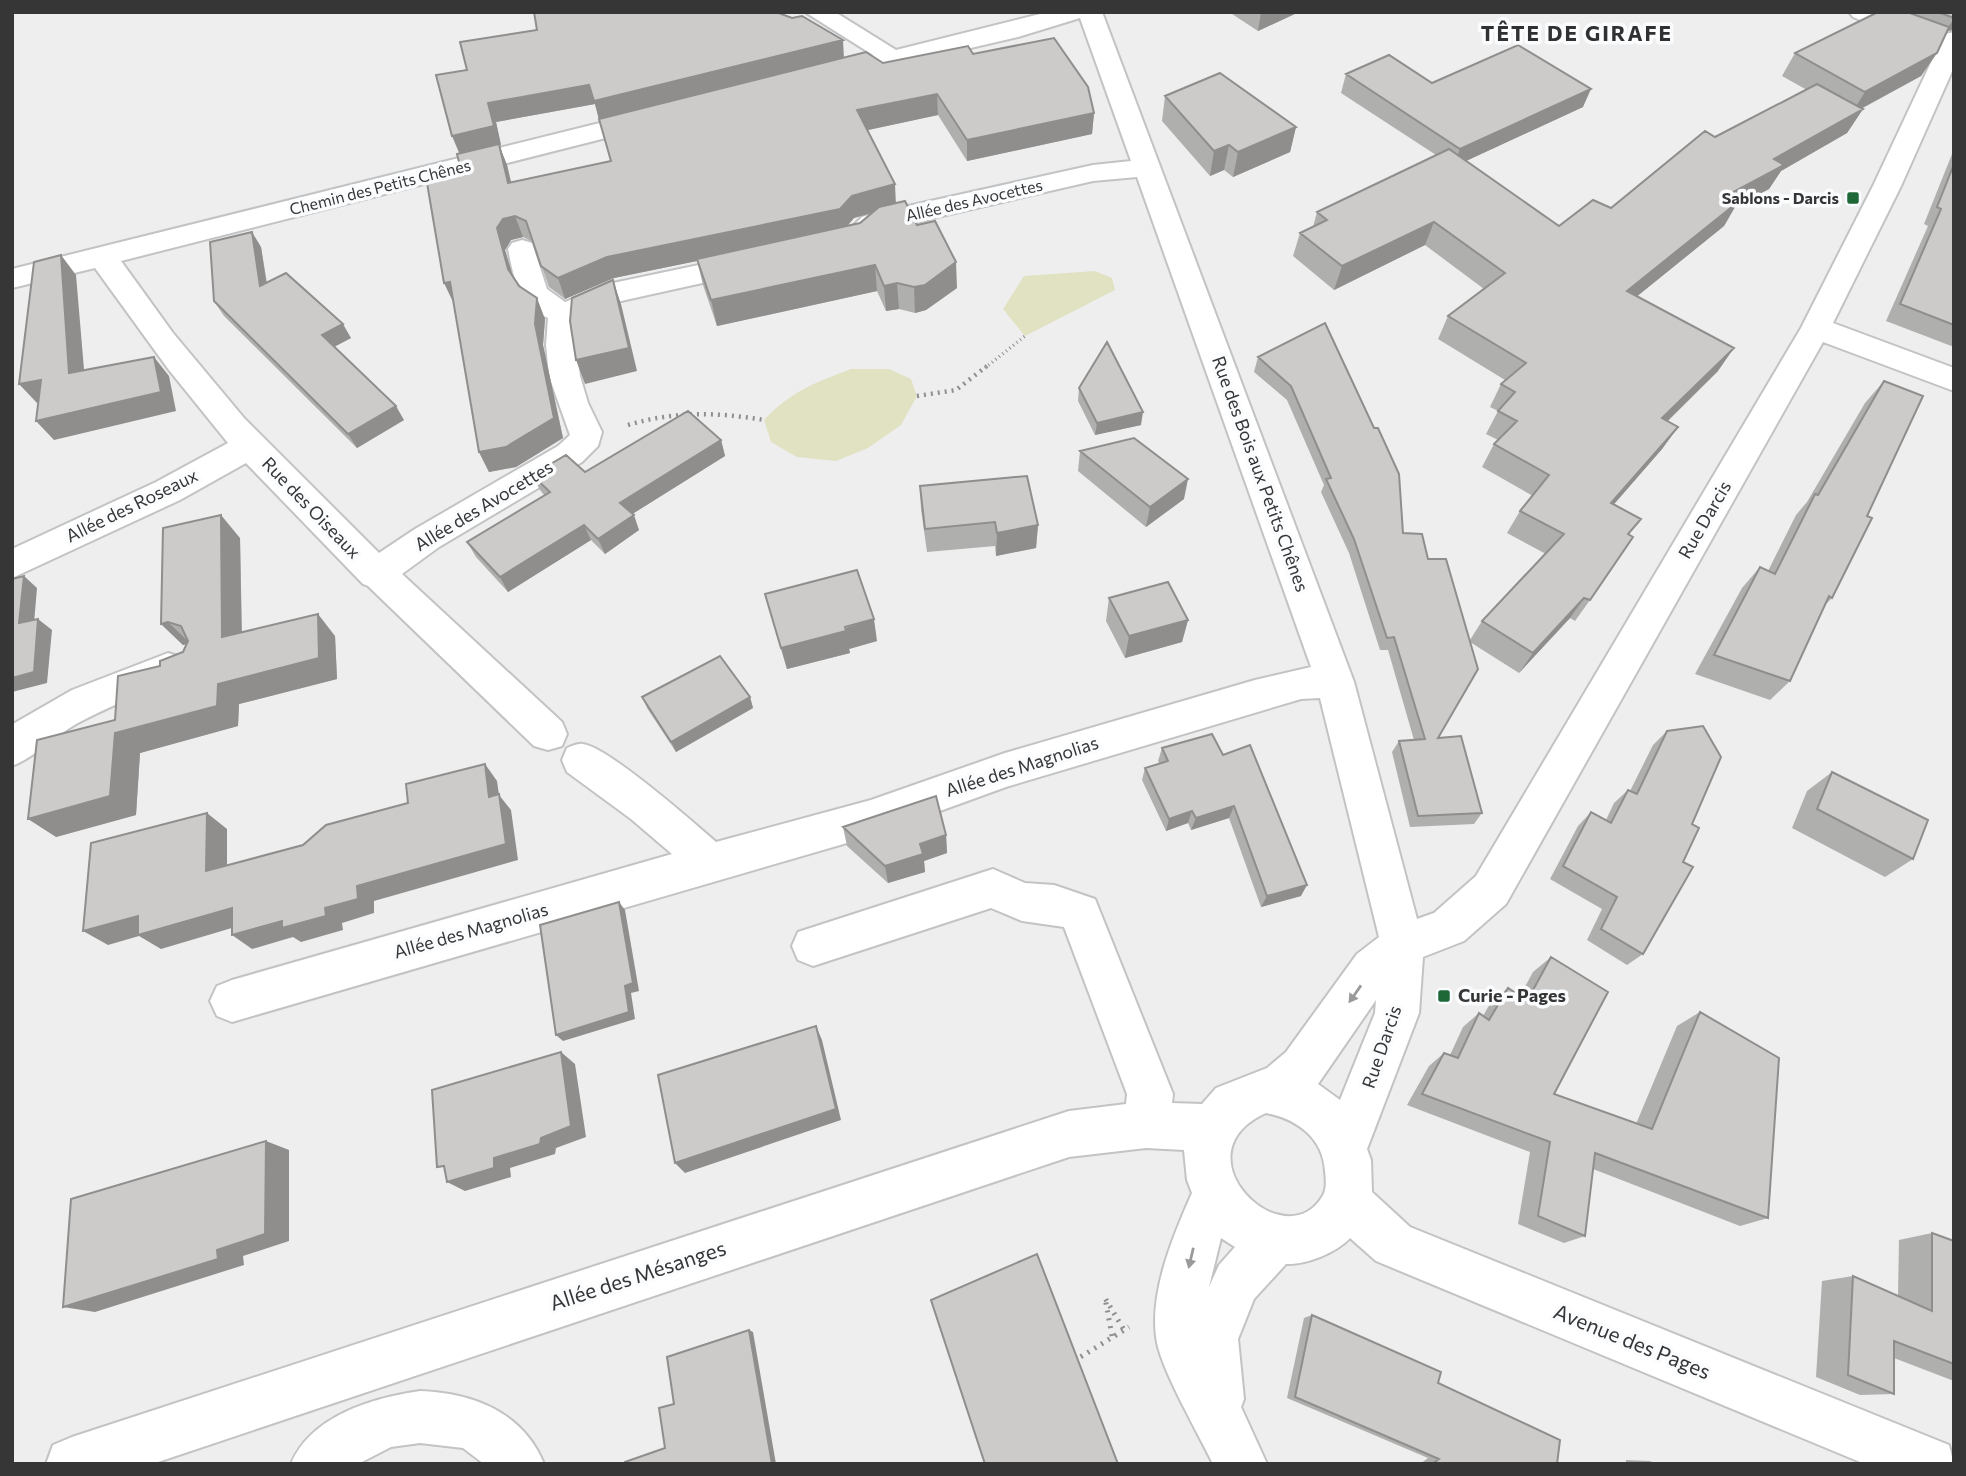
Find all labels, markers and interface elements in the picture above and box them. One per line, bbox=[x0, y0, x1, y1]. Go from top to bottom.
district label: TÊTE DE GIRAFE bbox=[1481, 20, 1673, 45]
street label: Chemin des Petits Chênes bbox=[287, 155, 472, 218]
street label: Allée des Avocettes bbox=[904, 175, 1044, 225]
place label: Sablons - Darcis bbox=[1722, 188, 1839, 207]
marker: Sablons - Darcis bbox=[1845, 190, 1861, 206]
street label: Rue des Bois aux Petits Chênes bbox=[1208, 353, 1314, 594]
street label: Rue des Oiseaux bbox=[258, 452, 366, 563]
street label: Allée des Avocettes bbox=[410, 455, 557, 555]
street label: Allée des Roseaux bbox=[62, 463, 202, 547]
street label: Rue Darcis bbox=[1673, 477, 1735, 562]
street label: Allée des Magnolias bbox=[942, 731, 1101, 801]
street label: Allée des Magnolias bbox=[391, 897, 550, 963]
place label: Curie - Pages bbox=[1458, 984, 1566, 1006]
one-way arrow bbox=[1348, 985, 1362, 1003]
marker: Curie - Pages bbox=[1436, 988, 1452, 1004]
street label: Rue Darcis bbox=[1357, 1002, 1405, 1091]
street label: Allée des Mésanges bbox=[546, 1234, 729, 1315]
one-way arrow bbox=[1186, 1247, 1197, 1269]
street label: Avenue des Pages bbox=[1551, 1298, 1715, 1383]

